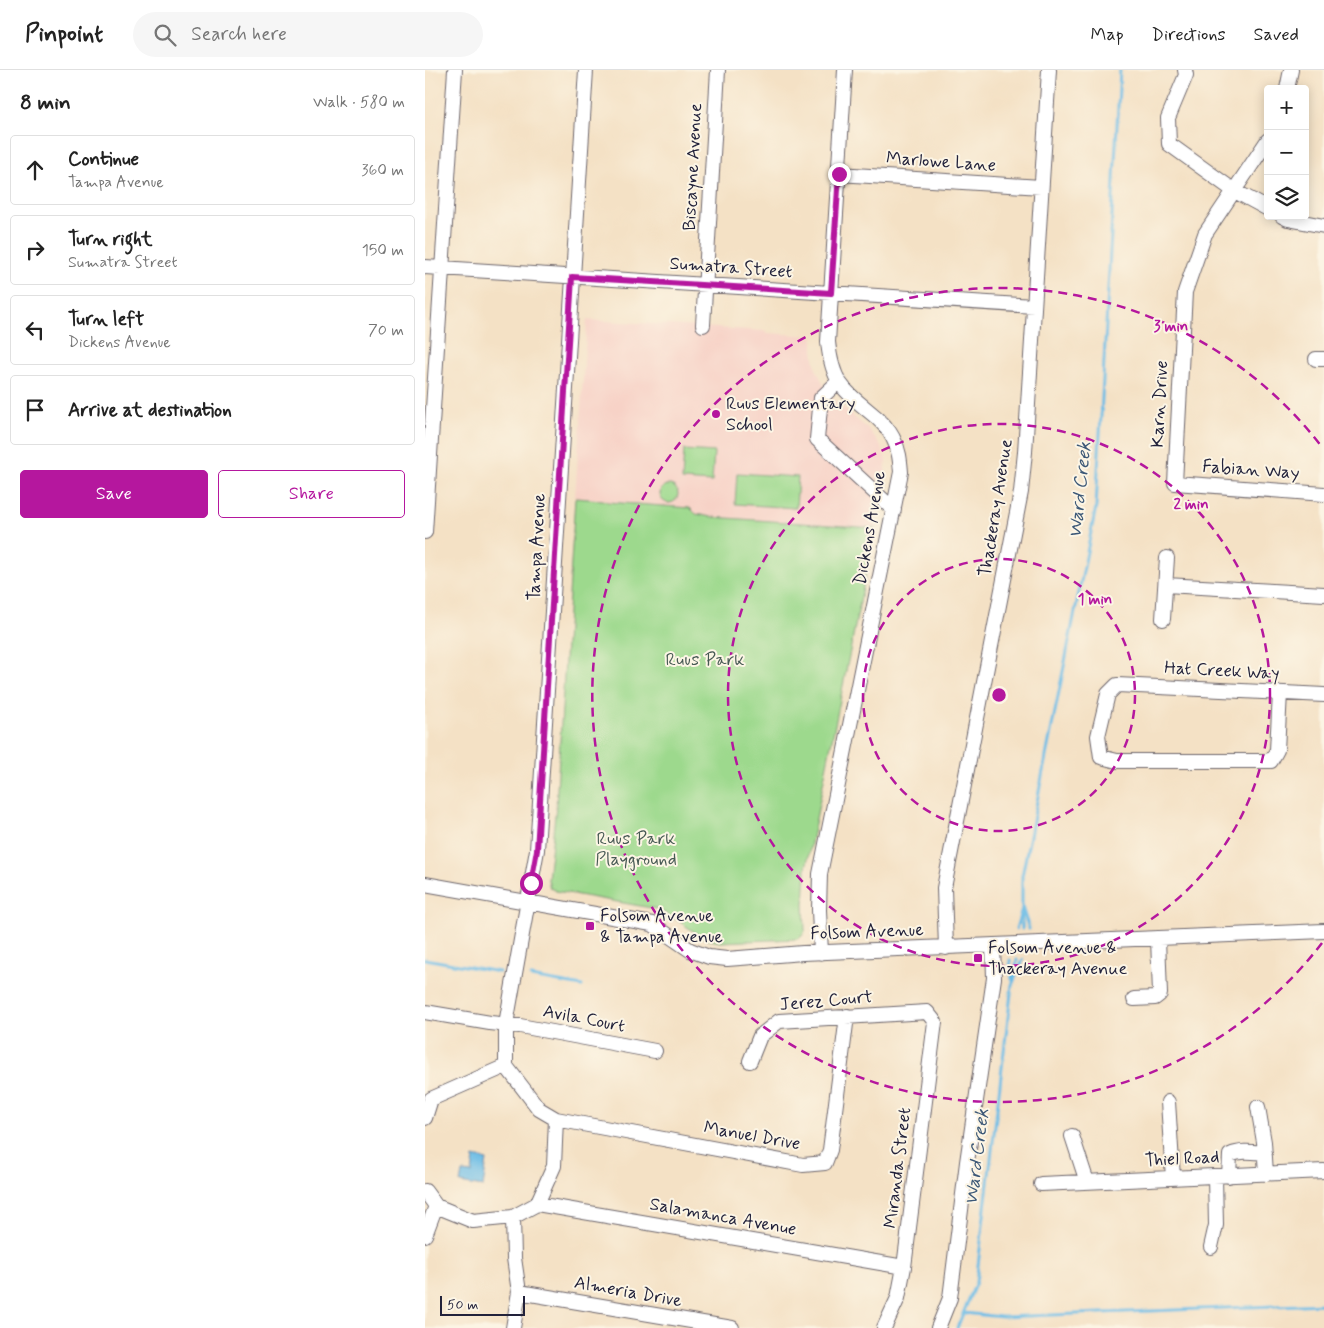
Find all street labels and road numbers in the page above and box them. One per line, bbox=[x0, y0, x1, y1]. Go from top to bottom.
street label: Biscayne Avenue bbox=[678, 102, 708, 231]
street label: Marlowe Lane bbox=[885, 146, 997, 178]
street label: Sumatra Street bbox=[669, 252, 794, 284]
street label: Karn Drive bbox=[1146, 360, 1174, 448]
street label: Thackeray Avenue bbox=[973, 437, 1019, 579]
street label: Fabian Way bbox=[1202, 455, 1300, 485]
street label: Dickens Avenue bbox=[848, 469, 892, 587]
street label: Tampa Avenue bbox=[522, 493, 552, 601]
street label: Hat Creek Way bbox=[1164, 656, 1280, 686]
street label: Folsom Avenue bbox=[810, 918, 924, 946]
street label: Jerez Court bbox=[779, 985, 873, 1017]
street label: Avila Court bbox=[541, 999, 627, 1039]
street label: Miranda Street bbox=[879, 1106, 917, 1230]
street label: Manuel Drive bbox=[702, 1116, 802, 1156]
street label: Thiel Road bbox=[1144, 1145, 1220, 1173]
street label: Salamanca Avenue bbox=[648, 1192, 798, 1242]
street label: Almeria Drive bbox=[572, 1271, 684, 1313]

